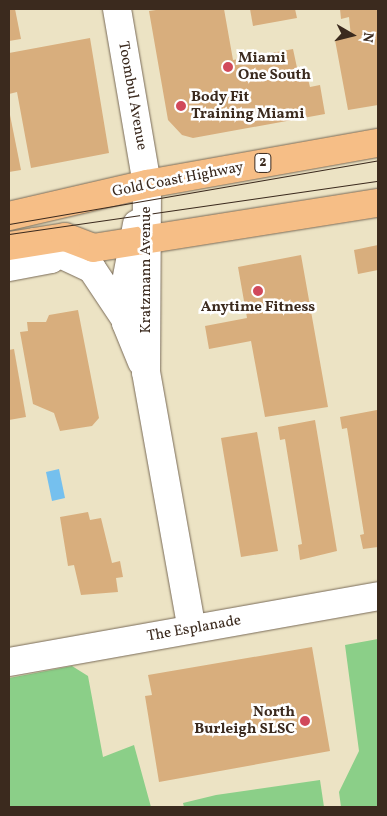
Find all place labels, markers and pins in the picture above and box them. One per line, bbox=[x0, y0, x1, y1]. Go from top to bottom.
place label: Miami One South bbox=[238, 49, 311, 84]
marker: Miami One South bbox=[222, 61, 234, 73]
place label: Body Fit Training Miami bbox=[191, 88, 305, 123]
marker: Body Fit Training Miami bbox=[175, 100, 187, 112]
marker: Anytime Fitness bbox=[252, 285, 264, 297]
place label: Anytime Fitness bbox=[201, 299, 315, 317]
place label: North Burleigh SLSC bbox=[194, 703, 295, 738]
marker: North Burleigh SLSC bbox=[299, 715, 311, 727]

